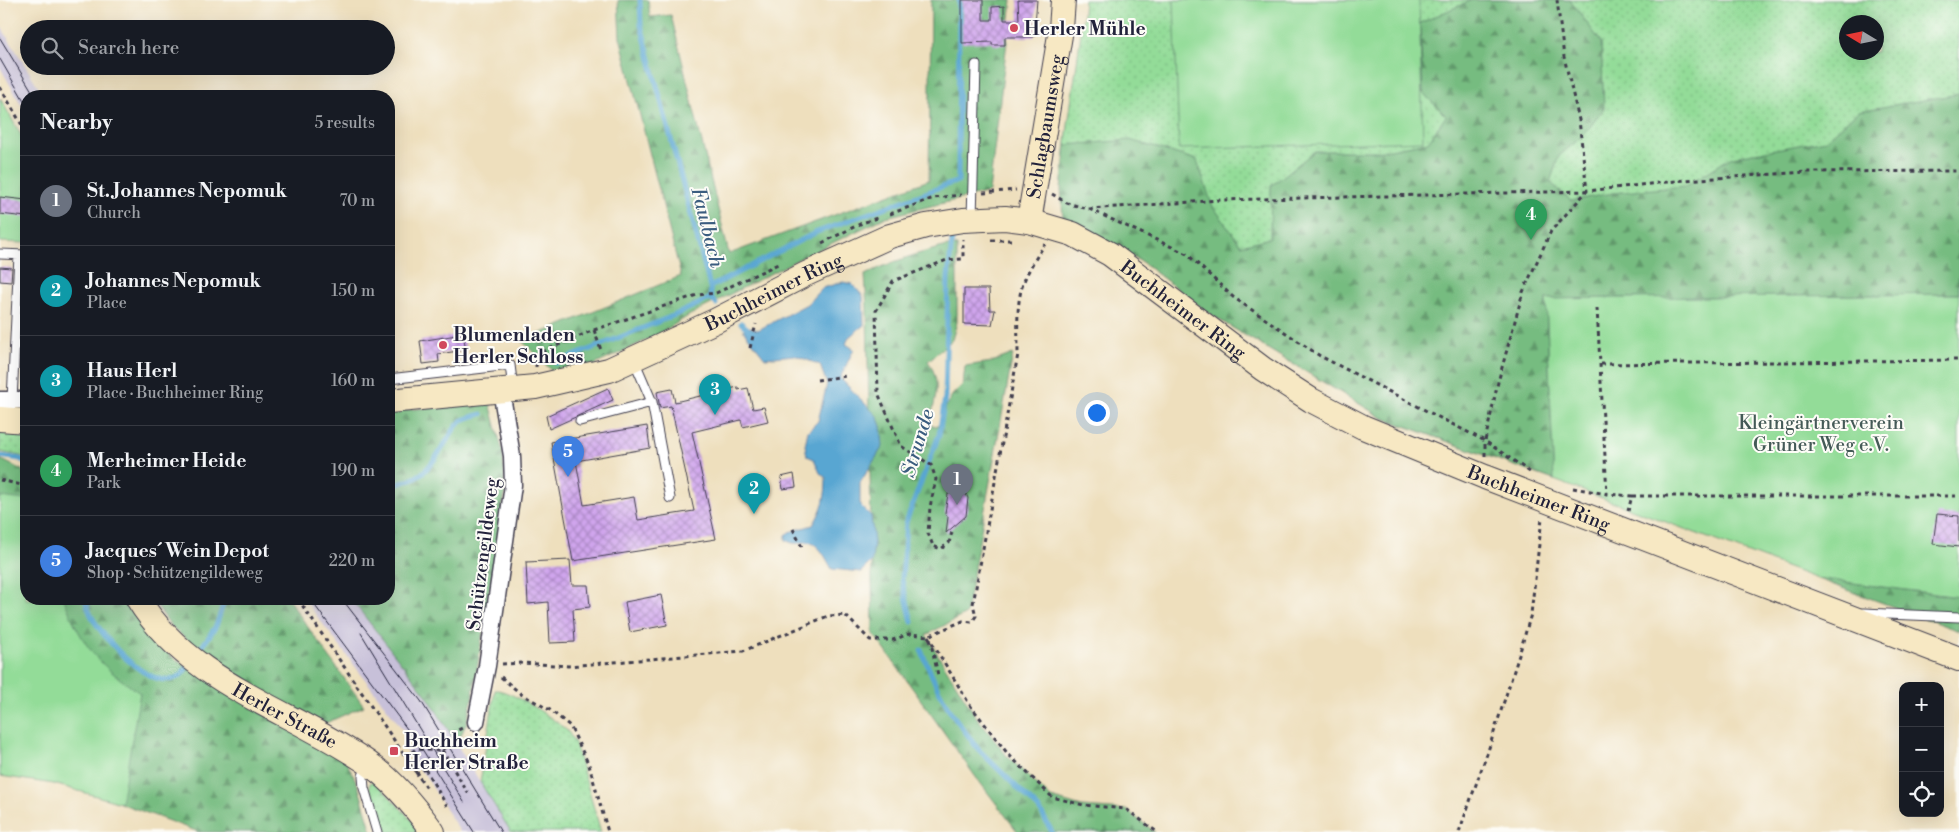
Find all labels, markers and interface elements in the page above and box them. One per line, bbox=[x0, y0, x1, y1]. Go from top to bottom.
north arrow bbox=[1839, 15, 1884, 60]
place label: Herler Mühle bbox=[1024, 17, 1146, 41]
search box bbox=[20, 20, 395, 75]
marker: Herler Mühle bbox=[1008, 22, 1020, 34]
icon: search bbox=[38, 34, 66, 62]
text: Search here bbox=[78, 36, 179, 60]
street label: Schlagbaumsweg bbox=[1022, 52, 1070, 200]
text: Nearby bbox=[40, 110, 113, 136]
text: 5 results bbox=[314, 113, 375, 133]
text: St. Johannes Nepomuk bbox=[87, 179, 287, 203]
water label: Faulbach bbox=[685, 185, 729, 271]
text: 1 bbox=[52, 191, 60, 211]
text: 70 m bbox=[339, 191, 375, 211]
pin: 4 bbox=[1515, 199, 1547, 240]
text: Church bbox=[87, 203, 141, 223]
street label: Buchheimer Ring bbox=[700, 248, 847, 337]
street label: Buchheimer Ring bbox=[1114, 254, 1251, 365]
text: Johannes Nepomuk bbox=[87, 269, 261, 293]
text: 2 bbox=[51, 281, 61, 301]
text: 150 m bbox=[331, 281, 375, 301]
text: Place bbox=[87, 293, 127, 313]
place label: Blumenladen Herler Schloss bbox=[453, 323, 583, 369]
marker: Blumenladen Herler Schloss bbox=[437, 339, 449, 351]
text: Haus Herl bbox=[87, 359, 177, 383]
text: 3 bbox=[51, 371, 61, 391]
text: 160 m bbox=[331, 371, 375, 391]
pin: 3 bbox=[699, 374, 731, 415]
text: Place · Buchheimer Ring bbox=[87, 383, 263, 403]
your location bbox=[1084, 400, 1110, 426]
water label: Strunde bbox=[896, 406, 941, 480]
park label: Kleingärtnerverein Grüner Weg e.V. bbox=[1738, 411, 1904, 457]
pin: 5 bbox=[552, 436, 584, 477]
text: Merheimer Heide bbox=[87, 449, 246, 473]
street label: Buchheimer Ring bbox=[1463, 460, 1614, 537]
text: 4 bbox=[51, 461, 61, 481]
text: 190 m bbox=[331, 461, 375, 481]
pin: 1 bbox=[941, 464, 973, 505]
text: Park bbox=[87, 473, 120, 493]
pin: 2 bbox=[738, 473, 770, 514]
street label: Schützengildeweg bbox=[462, 476, 504, 632]
text: Jacques´ Wein Depot bbox=[87, 539, 269, 563]
text: 5 bbox=[51, 551, 61, 571]
text: 220 m bbox=[329, 551, 375, 571]
text: Shop · Schützengildeweg bbox=[87, 563, 263, 583]
street label: Herler Straße bbox=[228, 678, 341, 754]
map controls bbox=[1899, 682, 1944, 817]
button: + bbox=[1899, 682, 1944, 727]
button: − bbox=[1899, 727, 1944, 772]
place label: Buchheim Herler Straße bbox=[404, 729, 529, 775]
marker: Buchheim Herler Straße bbox=[388, 745, 400, 757]
button: locate bbox=[1899, 772, 1944, 817]

